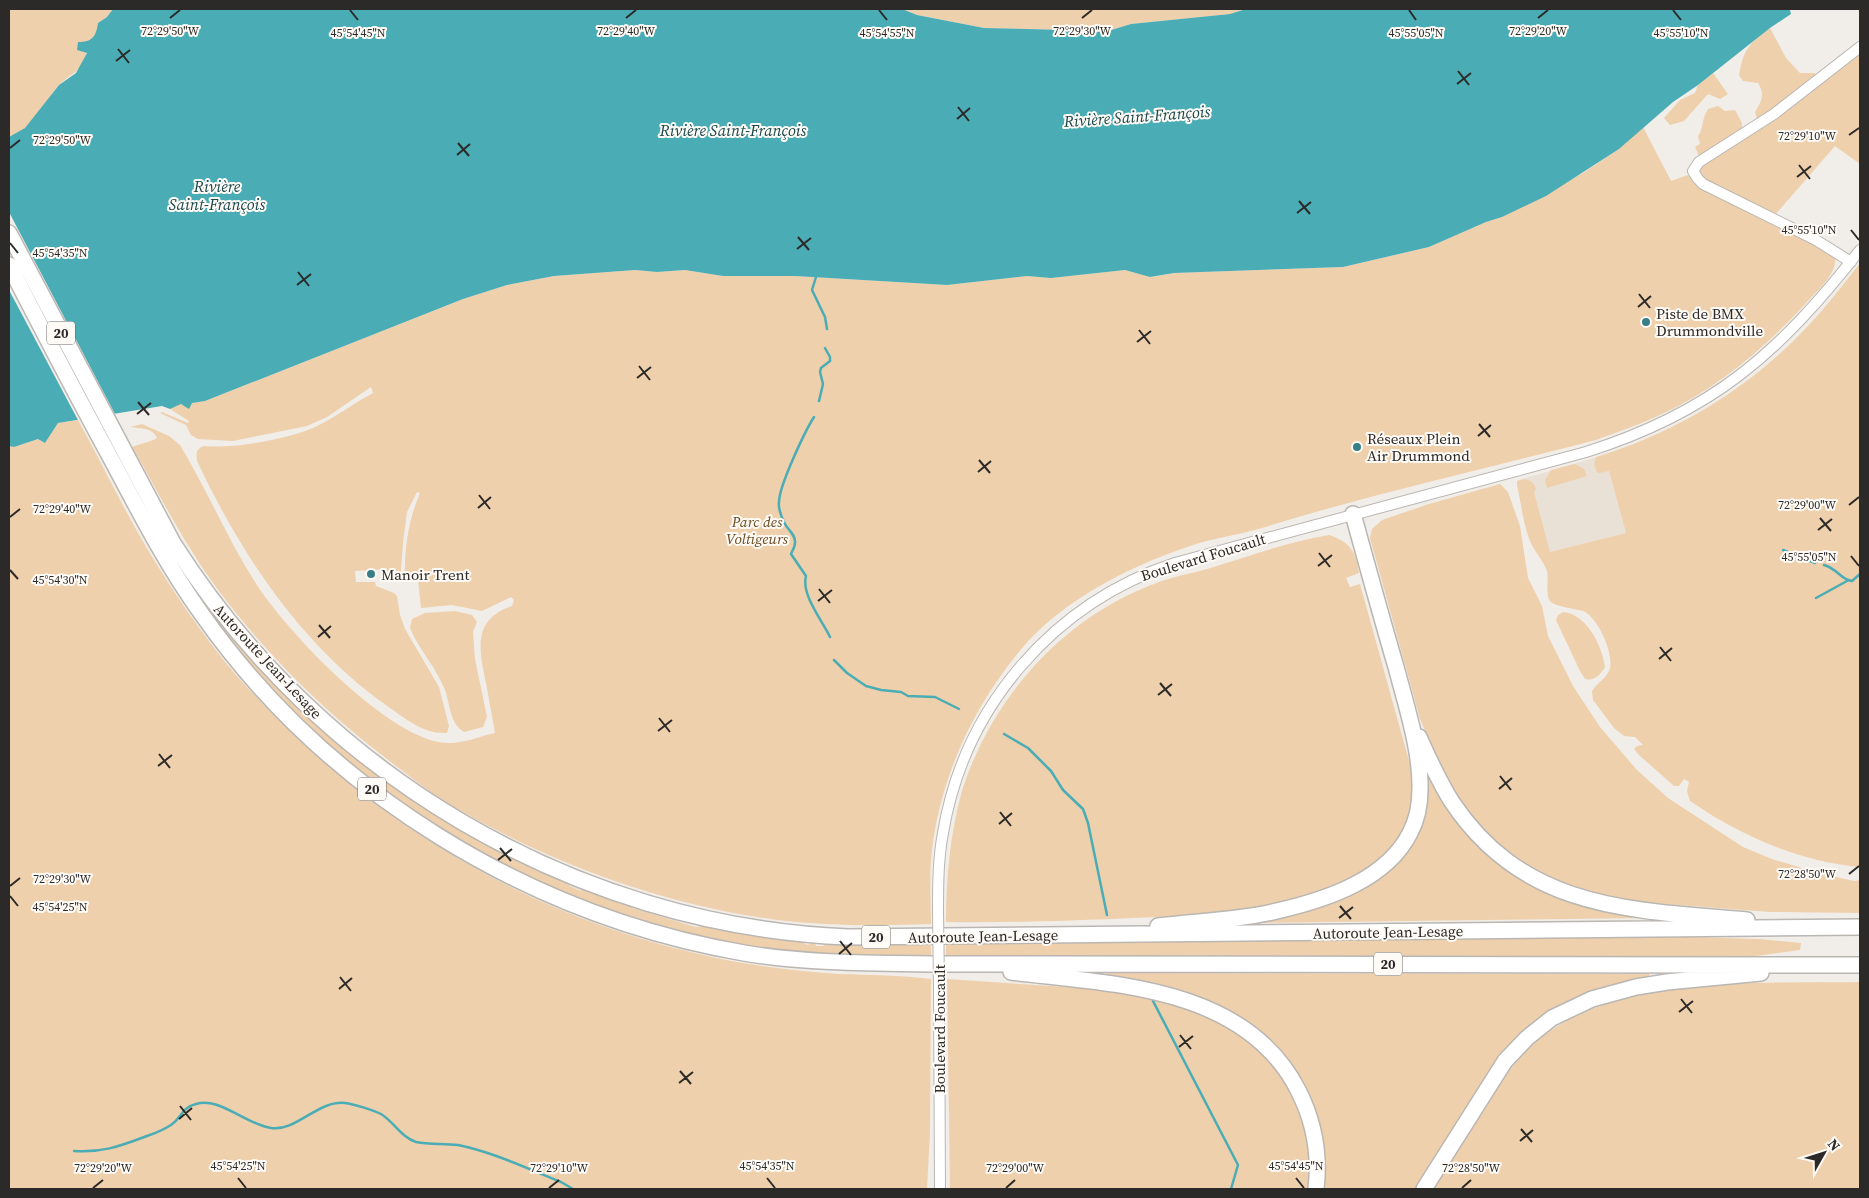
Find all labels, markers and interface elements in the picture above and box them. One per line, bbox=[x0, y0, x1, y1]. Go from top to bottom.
text: 72°29'50"W bbox=[141, 23, 199, 39]
text: 72°29'40"W bbox=[597, 23, 655, 39]
text: 72°29'30"W bbox=[1053, 23, 1111, 39]
text: 72°29'20"W bbox=[1509, 23, 1567, 39]
text: 45°54'45"N bbox=[330, 25, 386, 41]
text: 45°54'55"N bbox=[859, 25, 915, 41]
text: 45°55'05"N bbox=[1388, 25, 1444, 41]
text: 45°55'10"N bbox=[1653, 25, 1709, 41]
water label: Rivière Saint-François bbox=[1062, 100, 1211, 132]
water label: Rivière Saint-François bbox=[659, 119, 807, 141]
text: 72°29'10"W bbox=[1778, 128, 1836, 144]
text: 72°29'50"W bbox=[33, 132, 91, 148]
water label: Rivière Saint-François bbox=[169, 175, 266, 215]
text: 45°55'10"N bbox=[1781, 222, 1837, 238]
text: 45°54'35"N bbox=[32, 245, 88, 261]
place label: Piste de BMX Drummondville bbox=[1656, 303, 1763, 341]
marker: Piste de BMX Drummondville bbox=[1640, 316, 1652, 328]
road number: 20 bbox=[47, 322, 75, 344]
place label: Réseaux Plein Air Drummond bbox=[1367, 428, 1470, 466]
marker: Réseaux Plein Air Drummond bbox=[1351, 441, 1363, 453]
text: 72°29'00"W bbox=[1778, 497, 1836, 513]
text: 72°29'40"W bbox=[33, 501, 91, 517]
park label: Parc des Voltigeurs bbox=[726, 511, 789, 549]
street label: Boulevard Foucault bbox=[1138, 528, 1268, 586]
text: 45°55'05"N bbox=[1781, 549, 1837, 565]
place label: Manoir Trent bbox=[381, 564, 470, 585]
marker: Manoir Trent bbox=[365, 568, 377, 580]
text: 45°54'30"N bbox=[32, 572, 88, 588]
street label: Autoroute Jean-Lesage bbox=[209, 599, 327, 723]
road number: 20 bbox=[358, 778, 386, 801]
text: 72°28'50"W bbox=[1778, 866, 1836, 882]
text: 72°29'30"W bbox=[33, 871, 91, 887]
text: 45°54'25"N bbox=[32, 899, 88, 915]
street label: Autoroute Jean-Lesage bbox=[1313, 920, 1464, 944]
street label: Autoroute Jean-Lesage bbox=[908, 924, 1059, 948]
road number: 20 bbox=[862, 926, 890, 949]
road number: 20 bbox=[1374, 952, 1402, 976]
street label: Boulevard Foucault bbox=[929, 964, 950, 1094]
north arrow bbox=[1799, 1128, 1849, 1178]
text: N bbox=[1823, 1135, 1845, 1155]
text: 45°54'25"N bbox=[210, 1158, 266, 1174]
text: 45°54'35"N bbox=[739, 1158, 795, 1174]
text: 45°54'45"N bbox=[1268, 1158, 1324, 1174]
text: 72°29'20"W bbox=[74, 1160, 132, 1176]
text: 72°29'10"W bbox=[530, 1160, 588, 1176]
text: 72°29'00"W bbox=[986, 1160, 1044, 1176]
text: 72°28'50"W bbox=[1442, 1160, 1500, 1176]

